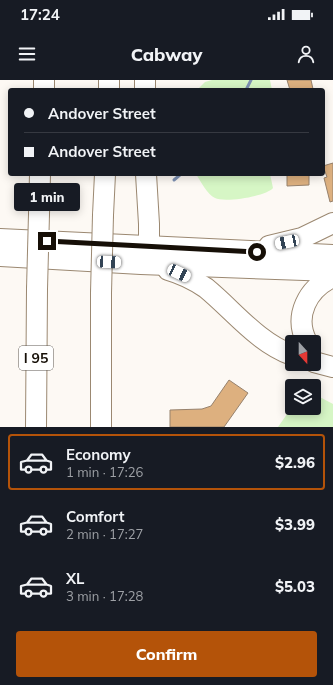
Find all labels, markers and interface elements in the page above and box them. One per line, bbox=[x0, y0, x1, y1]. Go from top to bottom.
text: 17:24 bbox=[20, 5, 60, 24]
icon: menu bbox=[16, 43, 38, 65]
text: Cabway bbox=[131, 43, 202, 66]
icon: person bbox=[295, 43, 317, 65]
text: Andover Street bbox=[48, 104, 156, 123]
text: Andover Street bbox=[48, 142, 156, 161]
callout: 1 min bbox=[14, 183, 80, 211]
text: 1 min bbox=[30, 189, 64, 205]
route end bbox=[38, 232, 56, 250]
car bbox=[274, 234, 300, 250]
route start bbox=[248, 243, 266, 261]
car bbox=[97, 255, 121, 269]
car bbox=[166, 262, 192, 284]
north arrow bbox=[285, 335, 321, 371]
map controls bbox=[285, 335, 321, 415]
road number: I 95 bbox=[19, 346, 53, 370]
button: layers bbox=[285, 379, 321, 415]
icon: car bbox=[18, 444, 54, 480]
text: Economy bbox=[66, 445, 131, 464]
text: $2.96 bbox=[275, 453, 315, 472]
text: 1 min · 17:26 bbox=[66, 464, 143, 480]
icon: car bbox=[18, 506, 54, 542]
text: Comfort bbox=[66, 507, 124, 526]
text: $3.99 bbox=[275, 515, 315, 534]
text: 2 min · 17:27 bbox=[66, 526, 143, 542]
icon: car bbox=[18, 568, 54, 604]
text: XL bbox=[66, 569, 84, 588]
text: $5.03 bbox=[275, 577, 315, 596]
text: 3 min · 17:28 bbox=[66, 588, 143, 604]
button: Confirm bbox=[16, 631, 317, 677]

